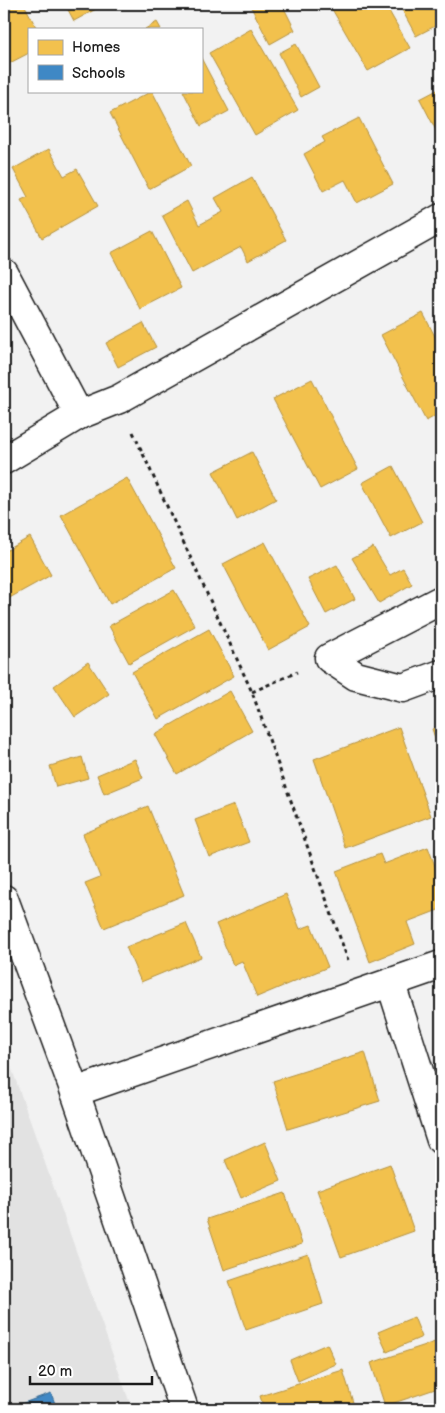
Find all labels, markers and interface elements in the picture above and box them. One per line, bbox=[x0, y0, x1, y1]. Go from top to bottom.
legend bbox=[28, 28, 202, 92]
text: Homes bbox=[72, 38, 121, 57]
text: Schools bbox=[72, 64, 126, 83]
scale bar bbox=[30, 1353, 152, 1385]
text: 20 m bbox=[38, 1362, 72, 1381]

